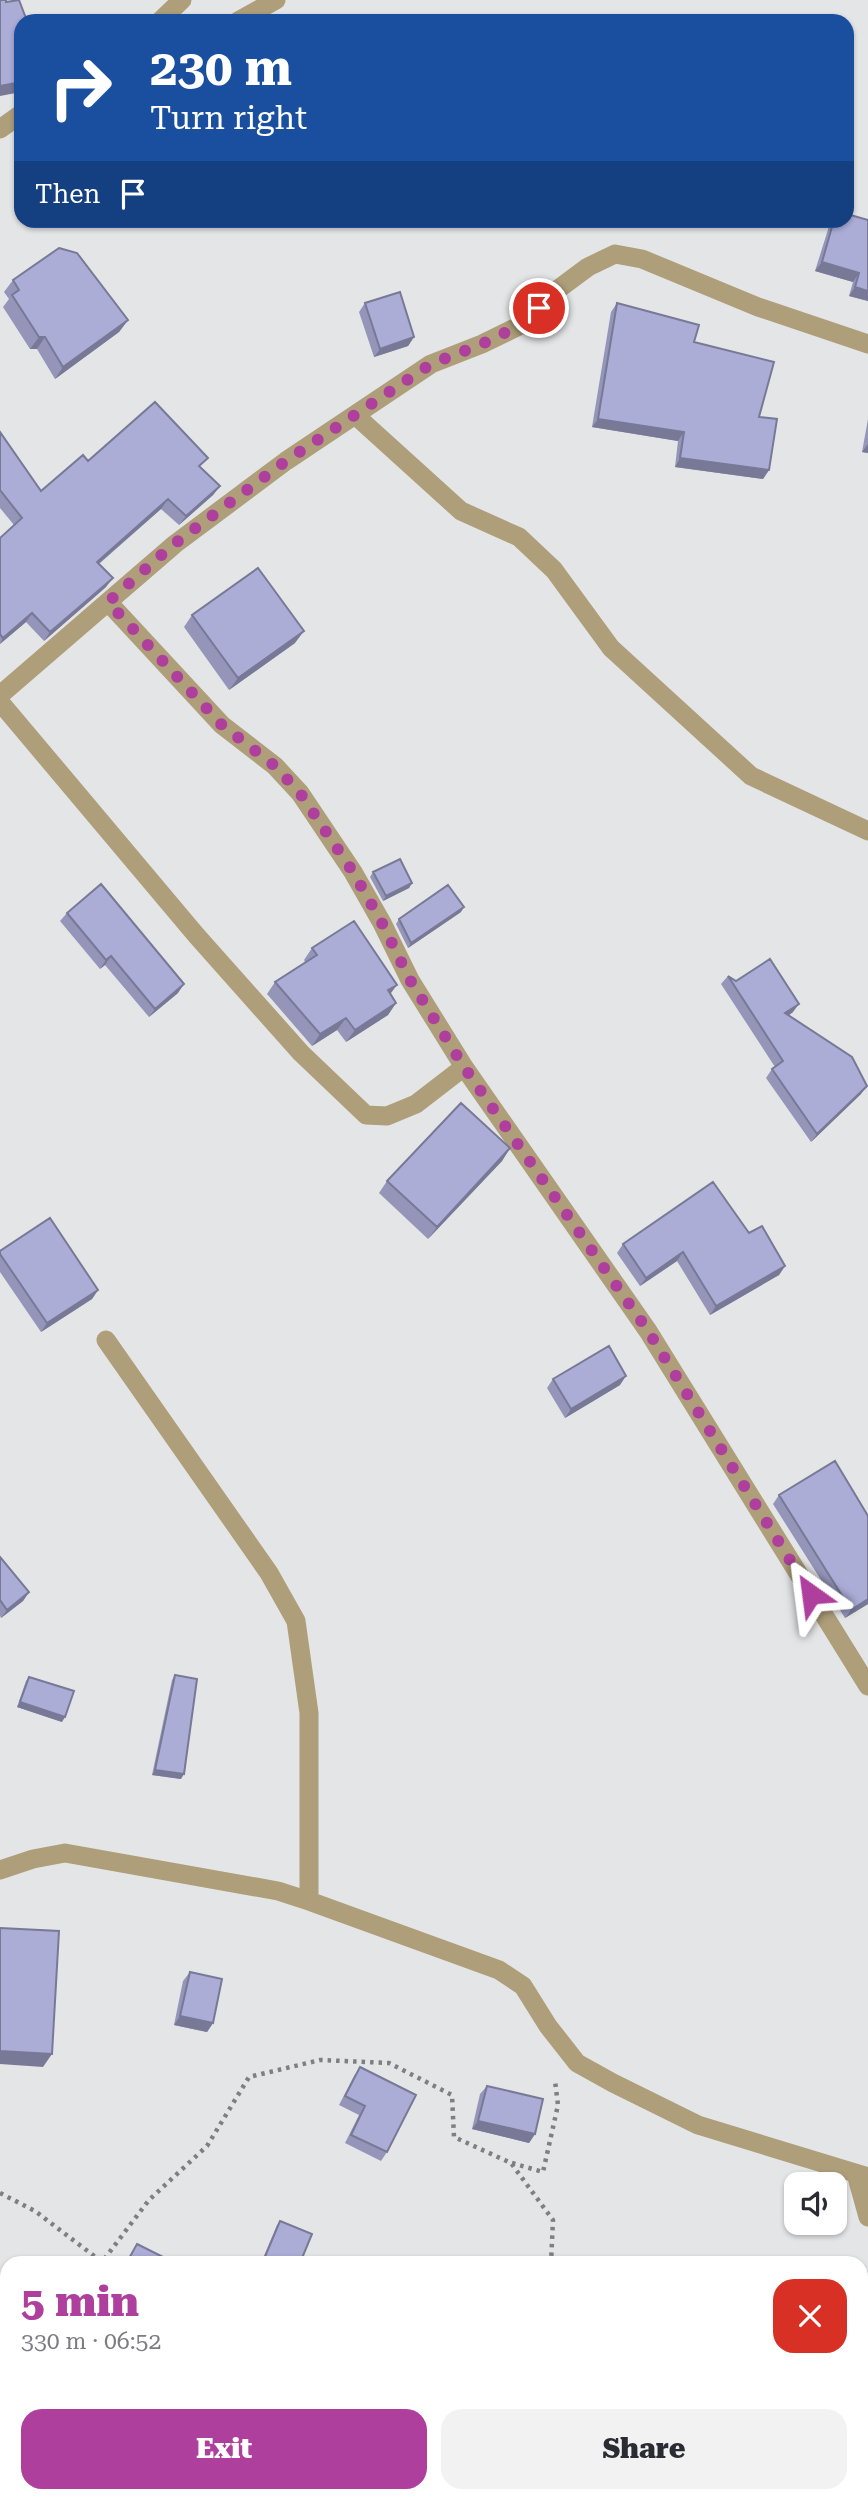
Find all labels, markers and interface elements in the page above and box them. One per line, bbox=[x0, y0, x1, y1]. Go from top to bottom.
text: 230 m bbox=[150, 40, 292, 97]
icon: right bbox=[35, 42, 126, 133]
text: Turn right bbox=[150, 99, 307, 137]
icon: arrive bbox=[114, 175, 152, 213]
text: Then bbox=[35, 179, 100, 209]
pin bbox=[509, 278, 569, 338]
icon: arrive bbox=[520, 289, 558, 327]
position arrow bbox=[774, 1557, 848, 1631]
map controls bbox=[784, 2172, 847, 2235]
button: sound bbox=[784, 2172, 847, 2235]
text: 5 min bbox=[21, 2277, 139, 2326]
button: close bbox=[773, 2279, 847, 2353]
text: 330 m · 06:52 bbox=[21, 2328, 161, 2355]
button: Exit bbox=[21, 2409, 427, 2489]
button: Share bbox=[441, 2409, 847, 2489]

